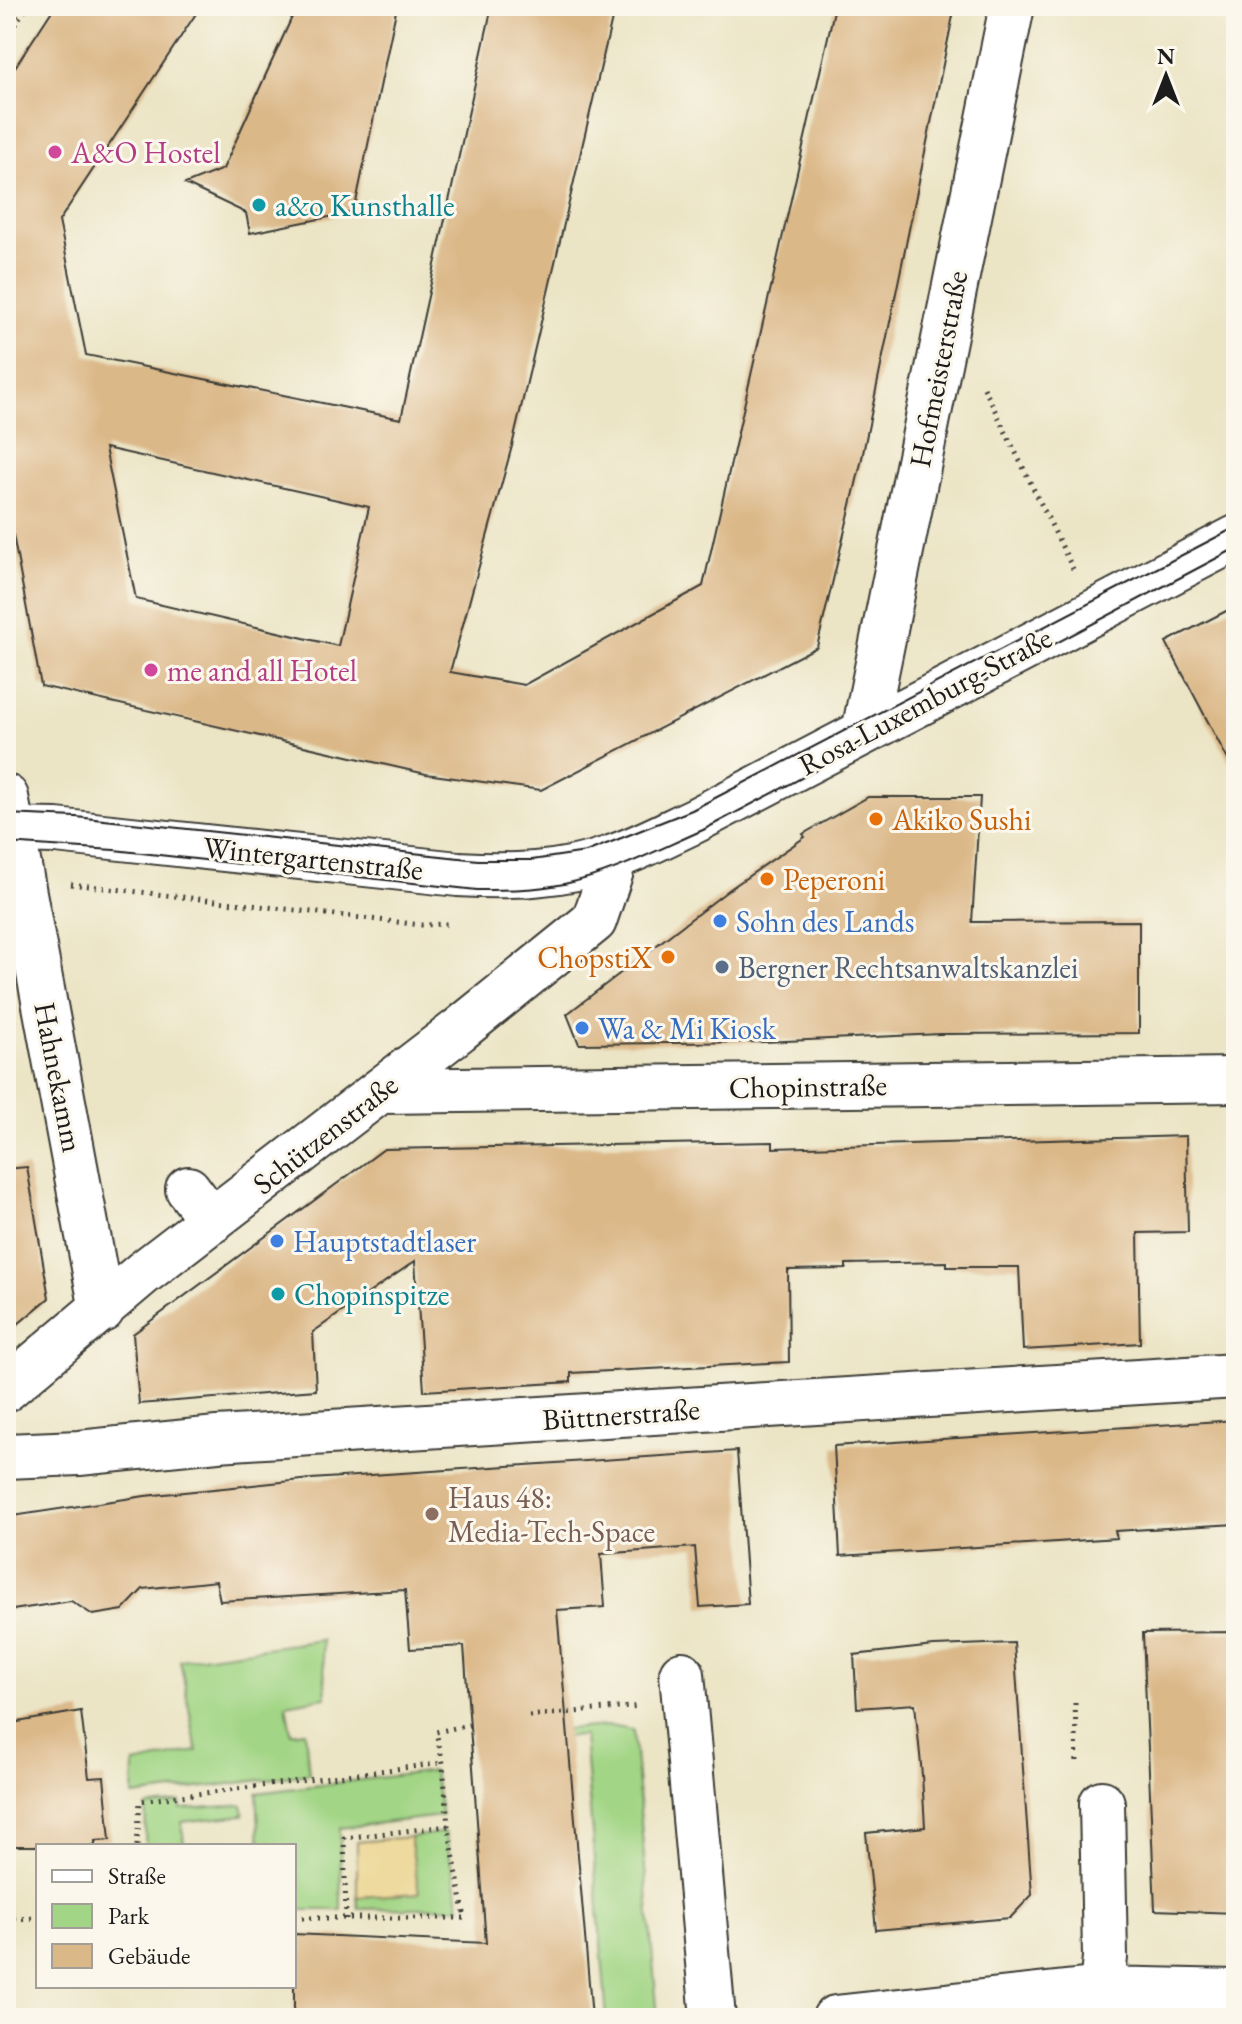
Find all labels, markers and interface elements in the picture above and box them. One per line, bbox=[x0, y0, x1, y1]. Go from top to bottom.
north arrow bbox=[1126, 36, 1206, 116]
text: N bbox=[1157, 42, 1175, 71]
place label: A&O Hostel bbox=[70, 133, 221, 172]
marker: A&O Hostel bbox=[46, 143, 64, 161]
place label: a&o Kunsthalle bbox=[275, 186, 455, 225]
marker: a&o Kunsthalle bbox=[250, 196, 268, 214]
street label: Hofmeisterstraße bbox=[900, 267, 976, 471]
street label: Rosa-Luxemburg-Straße bbox=[792, 618, 1058, 784]
place label: me and all Hotel bbox=[167, 651, 357, 690]
marker: me and all Hotel bbox=[142, 661, 160, 679]
place label: Akiko Sushi bbox=[891, 800, 1031, 839]
marker: Akiko Sushi bbox=[867, 810, 885, 828]
street label: Wintergartenstraße bbox=[201, 827, 425, 889]
place label: Peperoni bbox=[783, 860, 885, 899]
marker: Peperoni bbox=[758, 870, 776, 888]
place label: Sohn des Lands bbox=[736, 902, 914, 941]
marker: Sohn des Lands bbox=[711, 912, 729, 930]
place label: ChopstiX bbox=[537, 938, 652, 977]
marker: ChopstiX bbox=[659, 948, 677, 966]
place label: Bergner Rechtsanwaltskanzlei bbox=[738, 948, 1078, 987]
marker: Bergner Rechtsanwaltskanzlei bbox=[713, 958, 731, 976]
street label: Hahnekamm bbox=[25, 999, 93, 1155]
place label: Wa & Mi Kiosk bbox=[598, 1009, 777, 1048]
marker: Wa & Mi Kiosk bbox=[573, 1019, 591, 1037]
street label: Schützenstraße bbox=[245, 1065, 405, 1203]
street label: Chopinstraße bbox=[729, 1065, 887, 1107]
place label: Hauptstadtlaser bbox=[293, 1222, 476, 1261]
marker: Hauptstadtlaser bbox=[268, 1232, 286, 1250]
place label: Chopinspitze bbox=[294, 1275, 449, 1314]
marker: Chopinspitze bbox=[269, 1285, 287, 1303]
street label: Büttnerstraße bbox=[541, 1389, 701, 1439]
place label: Haus 48: Media-Tech-Space bbox=[448, 1478, 655, 1551]
marker: Haus 48: Media-Tech-Space bbox=[423, 1505, 441, 1523]
legend bbox=[36, 1844, 296, 1988]
text: Straße bbox=[108, 1860, 166, 1891]
text: Park bbox=[108, 1900, 150, 1931]
text: Gebäude bbox=[108, 1940, 190, 1971]

